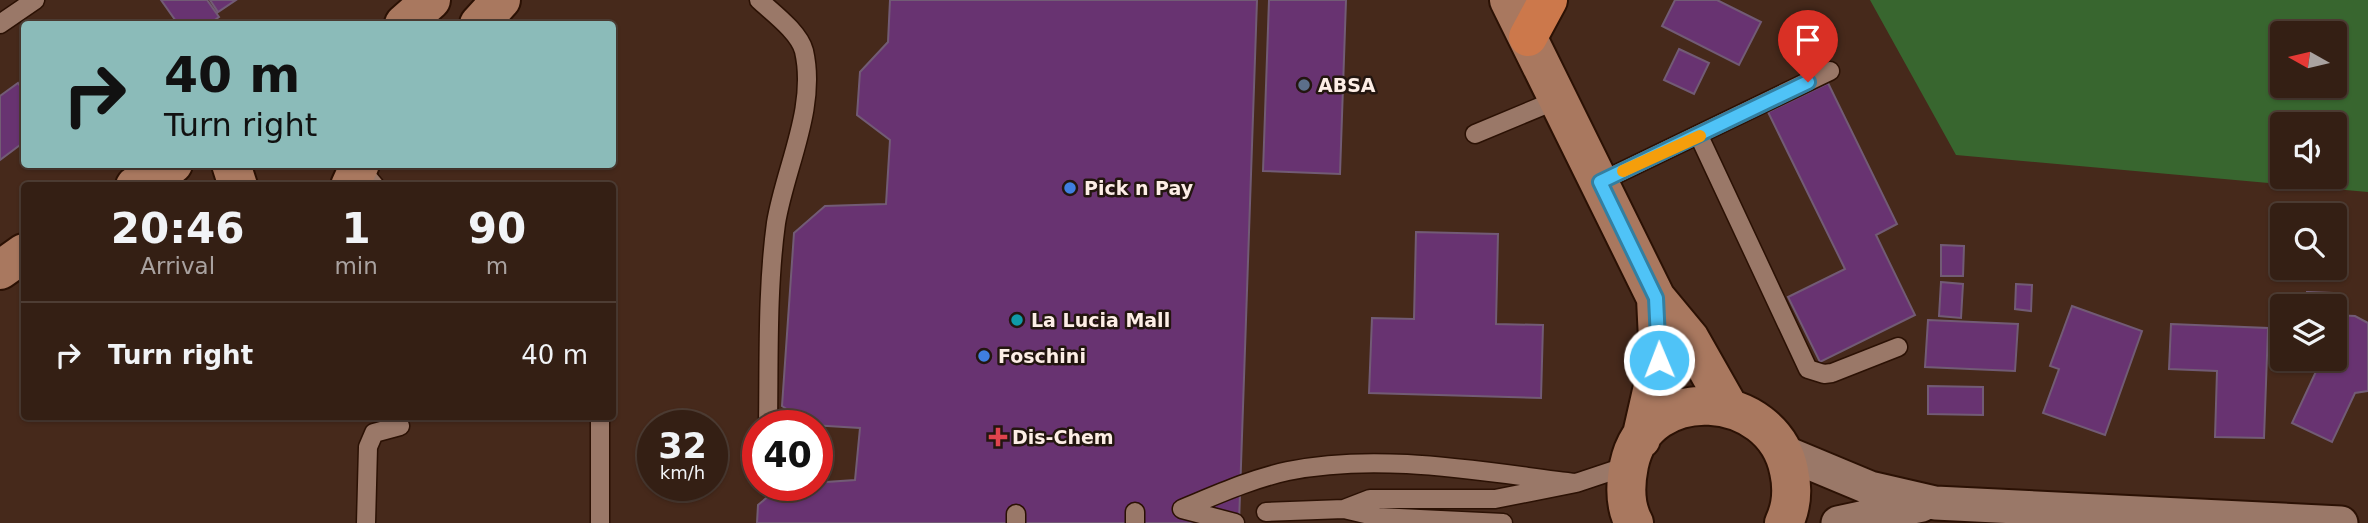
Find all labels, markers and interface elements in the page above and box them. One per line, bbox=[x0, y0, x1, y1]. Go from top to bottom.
pin bbox=[1778, 10, 1838, 82]
icon: arrive bbox=[1789, 21, 1827, 59]
north arrow bbox=[2270, 21, 2347, 98]
map controls bbox=[2270, 21, 2347, 371]
text: 40 m bbox=[164, 47, 300, 104]
icon: right bbox=[49, 49, 140, 140]
place label: ABSA bbox=[1318, 74, 1376, 96]
marker: ABSA bbox=[1296, 77, 1312, 93]
text: Turn right bbox=[164, 106, 317, 144]
button: sound bbox=[2270, 112, 2347, 189]
place label: Pick n Pay bbox=[1084, 177, 1194, 199]
marker: Pick n Pay bbox=[1062, 180, 1078, 196]
button: search bbox=[2270, 203, 2347, 280]
text: 20:46 bbox=[111, 204, 245, 253]
text: 1 bbox=[341, 204, 371, 253]
text: 90 bbox=[468, 204, 526, 253]
text: Arrival bbox=[140, 253, 215, 279]
text: min bbox=[334, 253, 378, 279]
text: m bbox=[486, 253, 508, 279]
button: layers bbox=[2270, 294, 2347, 371]
place label: La Lucia Mall bbox=[1031, 309, 1170, 331]
marker: La Lucia Mall bbox=[1009, 312, 1025, 328]
position arrow bbox=[1622, 323, 1696, 397]
icon: right bbox=[49, 336, 87, 374]
text: Turn right bbox=[108, 340, 253, 370]
text: 40 m bbox=[521, 340, 588, 370]
place label: Foschini bbox=[998, 345, 1086, 367]
marker: Foschini bbox=[976, 348, 992, 364]
speed limit sign: 40 bbox=[742, 410, 833, 501]
text: 32 bbox=[658, 426, 707, 466]
place label: Dis-Chem bbox=[1012, 426, 1114, 448]
marker: Dis-Chem bbox=[990, 429, 1006, 445]
text: km/h bbox=[660, 462, 705, 483]

